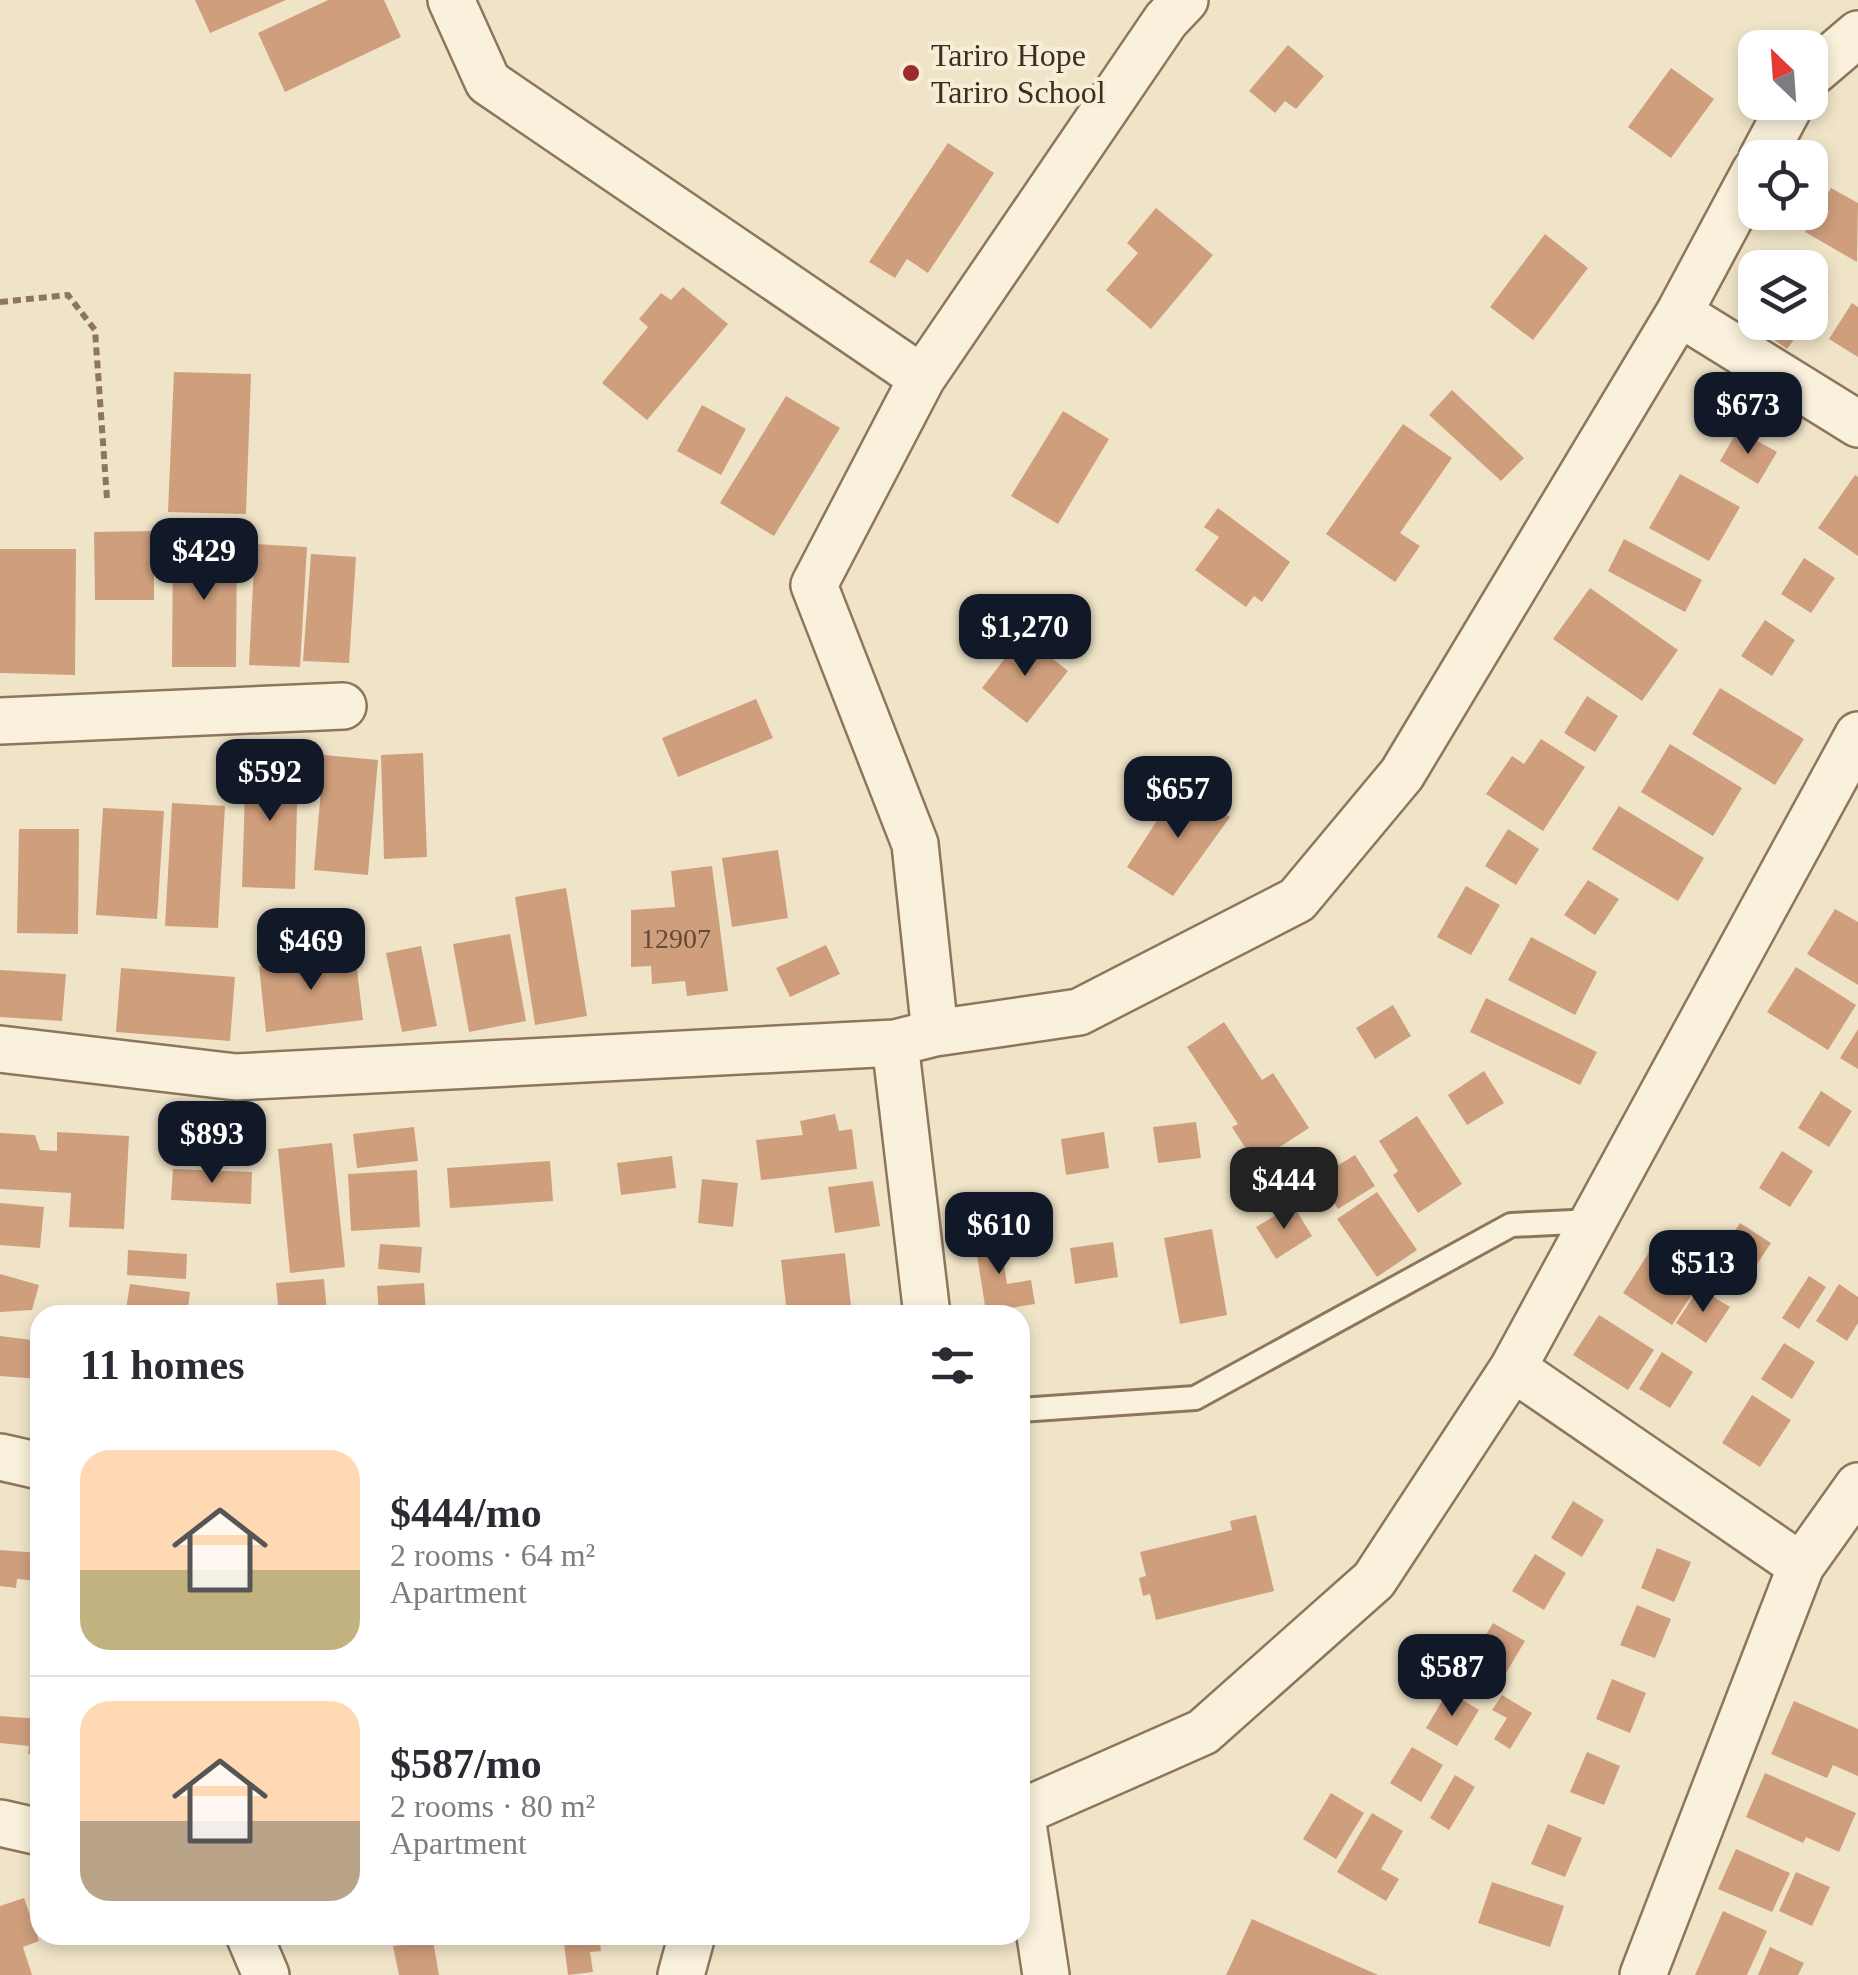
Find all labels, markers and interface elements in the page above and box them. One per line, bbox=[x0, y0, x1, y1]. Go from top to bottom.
north arrow bbox=[1738, 30, 1828, 120]
map controls bbox=[1738, 30, 1828, 340]
place label: Tariro Hope Tariro School bbox=[931, 37, 1106, 110]
marker: Tariro Hope Tariro School bbox=[900, 62, 922, 84]
button: locate bbox=[1738, 140, 1828, 230]
button: layers bbox=[1738, 250, 1828, 340]
pin: $673 bbox=[1689, 372, 1807, 457]
text: $673 bbox=[1716, 386, 1780, 422]
pin: $429 bbox=[145, 518, 263, 603]
text: $429 bbox=[172, 532, 236, 568]
pin: $1,270 bbox=[944, 594, 1106, 679]
text: $1,270 bbox=[981, 608, 1069, 644]
pin: $592 bbox=[211, 739, 329, 824]
text: $592 bbox=[238, 753, 302, 789]
pin: $657 bbox=[1119, 756, 1237, 841]
text: $657 bbox=[1146, 770, 1210, 806]
pin: $469 bbox=[252, 908, 370, 993]
text: $469 bbox=[279, 922, 343, 958]
house number: 12907 bbox=[641, 923, 711, 954]
pin: $893 bbox=[153, 1101, 271, 1186]
text: $893 bbox=[180, 1115, 244, 1151]
pin: $444 bbox=[1225, 1147, 1343, 1232]
text: $444 bbox=[1252, 1161, 1316, 1197]
pin: $610 bbox=[940, 1192, 1058, 1277]
text: $610 bbox=[967, 1206, 1031, 1242]
pin: $513 bbox=[1644, 1230, 1762, 1315]
text: $513 bbox=[1671, 1244, 1735, 1280]
icon: filters bbox=[925, 1338, 980, 1393]
text: 11 homes bbox=[80, 1342, 245, 1388]
icon: home bbox=[160, 1490, 280, 1610]
text: $444/mo bbox=[390, 1490, 542, 1536]
text: 2 rooms · 64 m² bbox=[390, 1537, 595, 1573]
text: Apartment bbox=[390, 1574, 527, 1610]
pin: $587 bbox=[1393, 1634, 1511, 1719]
text: $587 bbox=[1420, 1648, 1484, 1684]
icon: home bbox=[160, 1741, 280, 1861]
text: $587/mo bbox=[390, 1741, 542, 1787]
text: 2 rooms · 80 m² bbox=[390, 1788, 595, 1824]
text: Apartment bbox=[390, 1825, 527, 1861]

